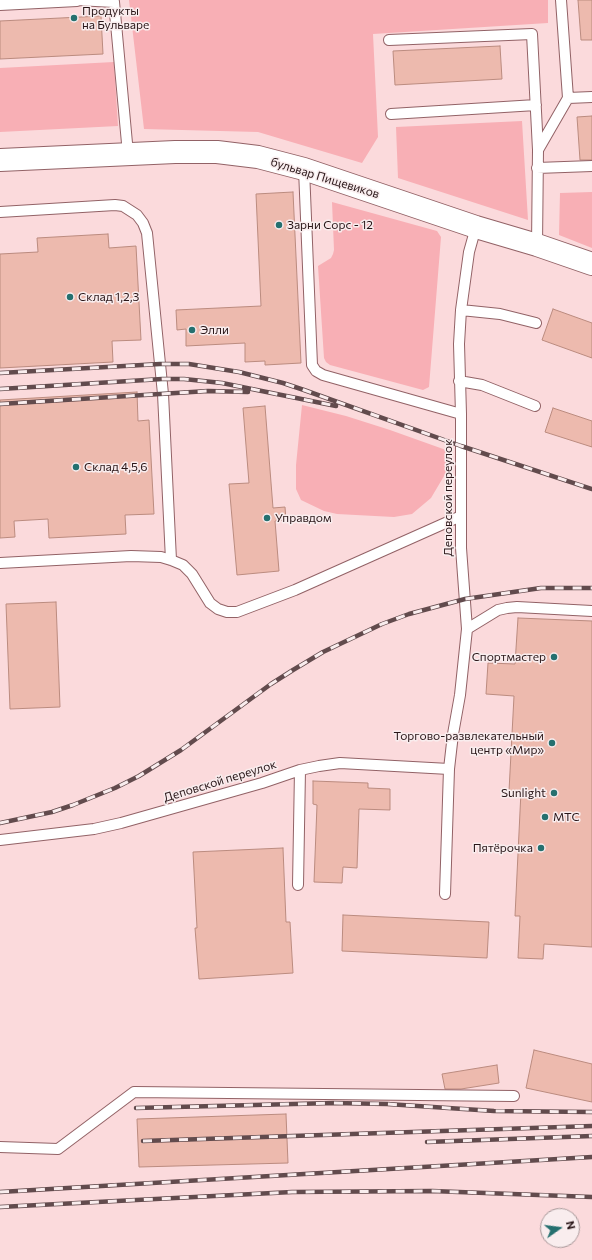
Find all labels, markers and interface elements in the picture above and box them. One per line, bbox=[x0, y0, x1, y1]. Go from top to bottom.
place label: Продукты на Бульваре bbox=[82, 4, 149, 32]
marker: Продукты на Бульваре bbox=[69, 13, 79, 23]
street label: бульвар Пищевиков bbox=[269, 155, 381, 201]
place label: Зарни Сорс - 12 bbox=[287, 218, 373, 232]
marker: Зарни Сорс - 12 bbox=[274, 220, 284, 230]
place label: Склад 1,2,3 bbox=[78, 290, 139, 304]
marker: Склад 1,2,3 bbox=[65, 292, 75, 302]
place label: Элли bbox=[200, 323, 229, 337]
marker: Элли bbox=[187, 325, 197, 335]
street label: Деповской переулок bbox=[441, 439, 455, 557]
place label: Склад 4,5,6 bbox=[84, 460, 148, 474]
marker: Склад 4,5,6 bbox=[71, 462, 81, 472]
place label: Управдом bbox=[275, 511, 331, 525]
marker: Управдом bbox=[262, 513, 272, 523]
place label: Спортмастер bbox=[472, 650, 546, 664]
marker: Спортмастер bbox=[549, 652, 559, 662]
place label: Торгово-развлекательный центр «Мир» bbox=[393, 729, 544, 757]
marker: Торгово-развлекательный центр «Мир» bbox=[547, 738, 557, 748]
street label: Деповской переулок bbox=[162, 757, 278, 805]
place label: Sunlight bbox=[501, 786, 546, 800]
marker: Sunlight bbox=[549, 788, 559, 798]
place label: МТС bbox=[553, 810, 580, 824]
marker: МТС bbox=[540, 812, 550, 822]
place label: Пятёрочка bbox=[473, 841, 533, 855]
marker: Пятёрочка bbox=[536, 843, 546, 853]
north arrow bbox=[540, 1208, 580, 1248]
text: N bbox=[564, 1220, 578, 1231]

